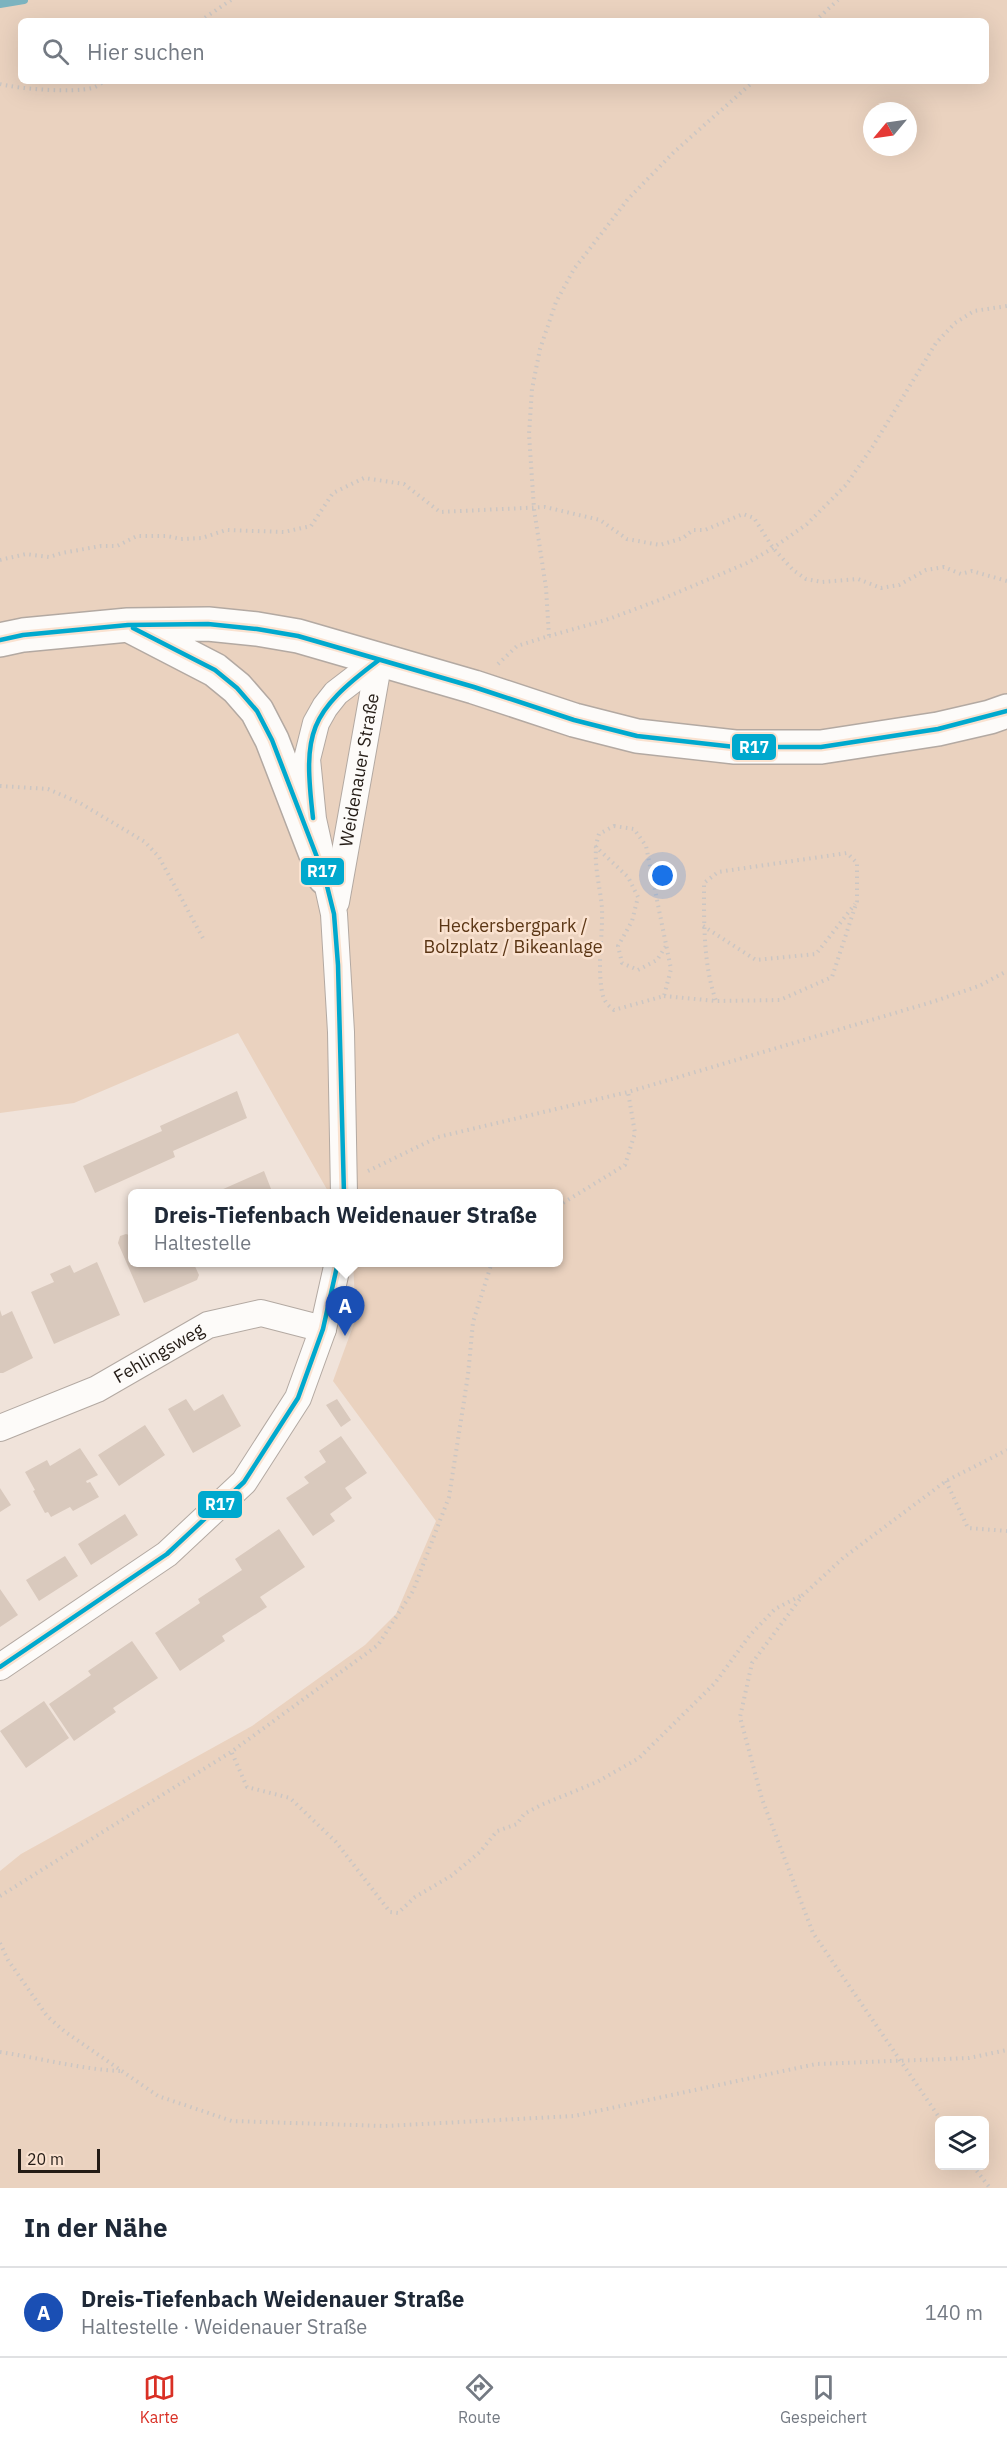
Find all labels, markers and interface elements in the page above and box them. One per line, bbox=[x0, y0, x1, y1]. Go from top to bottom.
search box bbox=[18, 18, 989, 84]
icon: search bbox=[39, 35, 72, 68]
text: Hier suchen bbox=[87, 37, 205, 66]
north arrow bbox=[863, 102, 917, 156]
street label: Weidenauer Straße bbox=[334, 691, 384, 849]
line badge: R17 bbox=[731, 733, 777, 761]
text: R17 bbox=[739, 737, 769, 757]
line badge: R17 bbox=[300, 857, 345, 886]
text: R17 bbox=[307, 861, 337, 881]
your location bbox=[648, 861, 677, 890]
park label: Heckersbergpark / Bolzplatz / Bikeanlage bbox=[423, 914, 603, 958]
popup bbox=[128, 1189, 563, 1267]
text: Dreis-Tiefenbach Weidenauer Straße bbox=[154, 1200, 537, 1229]
text: Haltestelle bbox=[154, 1229, 251, 1256]
pin: A bbox=[326, 1286, 364, 1336]
street label: Fehlingsweg bbox=[109, 1318, 208, 1388]
line badge: R17 bbox=[197, 1490, 243, 1519]
text: R17 bbox=[205, 1494, 235, 1514]
map controls bbox=[935, 2116, 989, 2170]
button: layers bbox=[935, 2116, 989, 2170]
scale bar bbox=[18, 2146, 100, 2174]
text: 20 m bbox=[27, 2149, 64, 2169]
text: In der Nähe bbox=[24, 2210, 168, 2244]
text: Dreis-Tiefenbach Weidenauer Straße bbox=[81, 2284, 464, 2313]
text: A bbox=[37, 2299, 50, 2326]
text: 140 m bbox=[925, 2299, 983, 2326]
text: Haltestelle · Weidenauer Straße bbox=[81, 2313, 367, 2340]
tab: Karte bbox=[140, 2371, 179, 2427]
tab: Route bbox=[458, 2371, 500, 2427]
tab: Gespeichert bbox=[780, 2371, 867, 2427]

